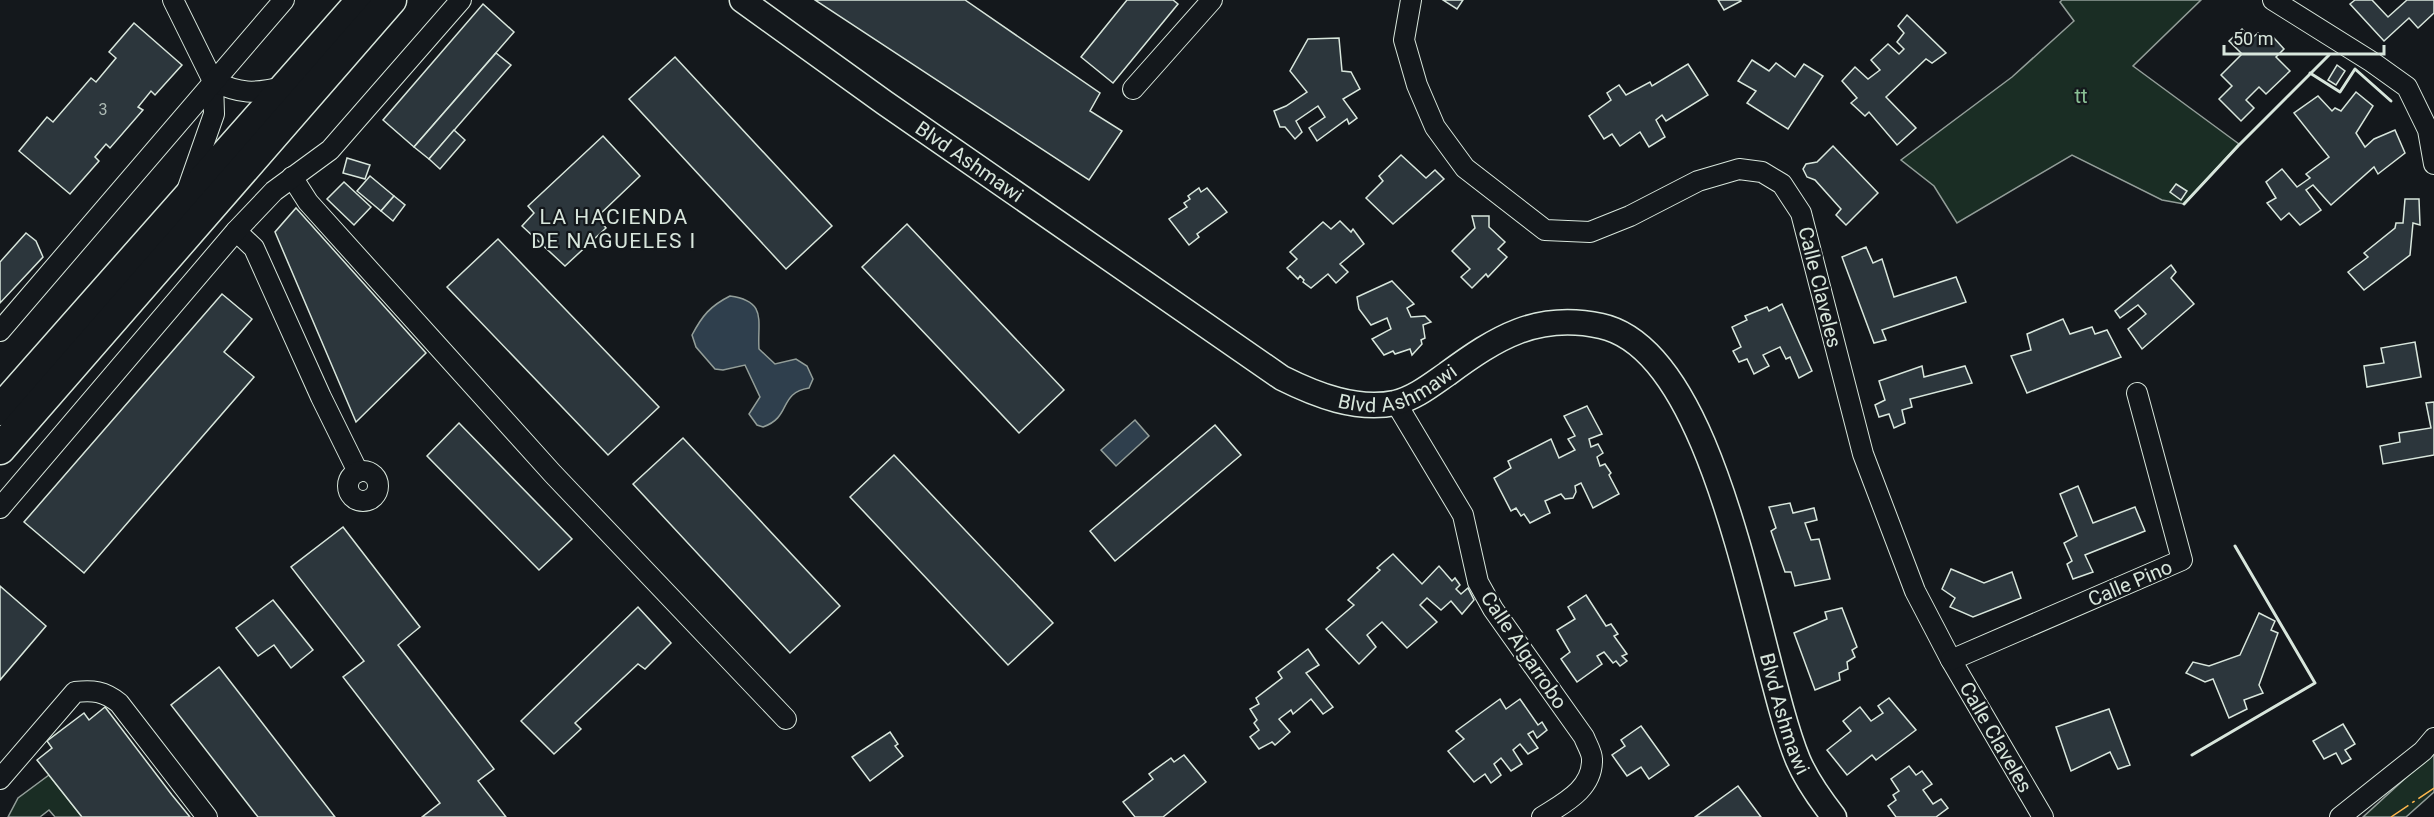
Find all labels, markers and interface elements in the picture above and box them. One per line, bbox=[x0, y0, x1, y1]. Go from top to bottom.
scale bar bbox=[2224, 18, 2384, 56]
text: 50 m bbox=[2233, 28, 2273, 49]
park label: tt bbox=[2074, 84, 2088, 108]
house number: 3 bbox=[99, 100, 108, 119]
street label: Blvd Ashmawi bbox=[911, 116, 1028, 207]
district label: LA HACIENDA DE NAGUELES I bbox=[531, 205, 697, 253]
street label: Calle Claveles bbox=[1793, 224, 1847, 350]
street label: Blvd Ashmawi bbox=[1336, 359, 1461, 417]
street label: Calle Pino bbox=[2084, 555, 2176, 611]
street label: Calle Algarrobo bbox=[1476, 587, 1572, 713]
street label: Blvd Ashmawi bbox=[1755, 650, 1815, 779]
street label: Calle Claveles bbox=[1955, 677, 2037, 797]

